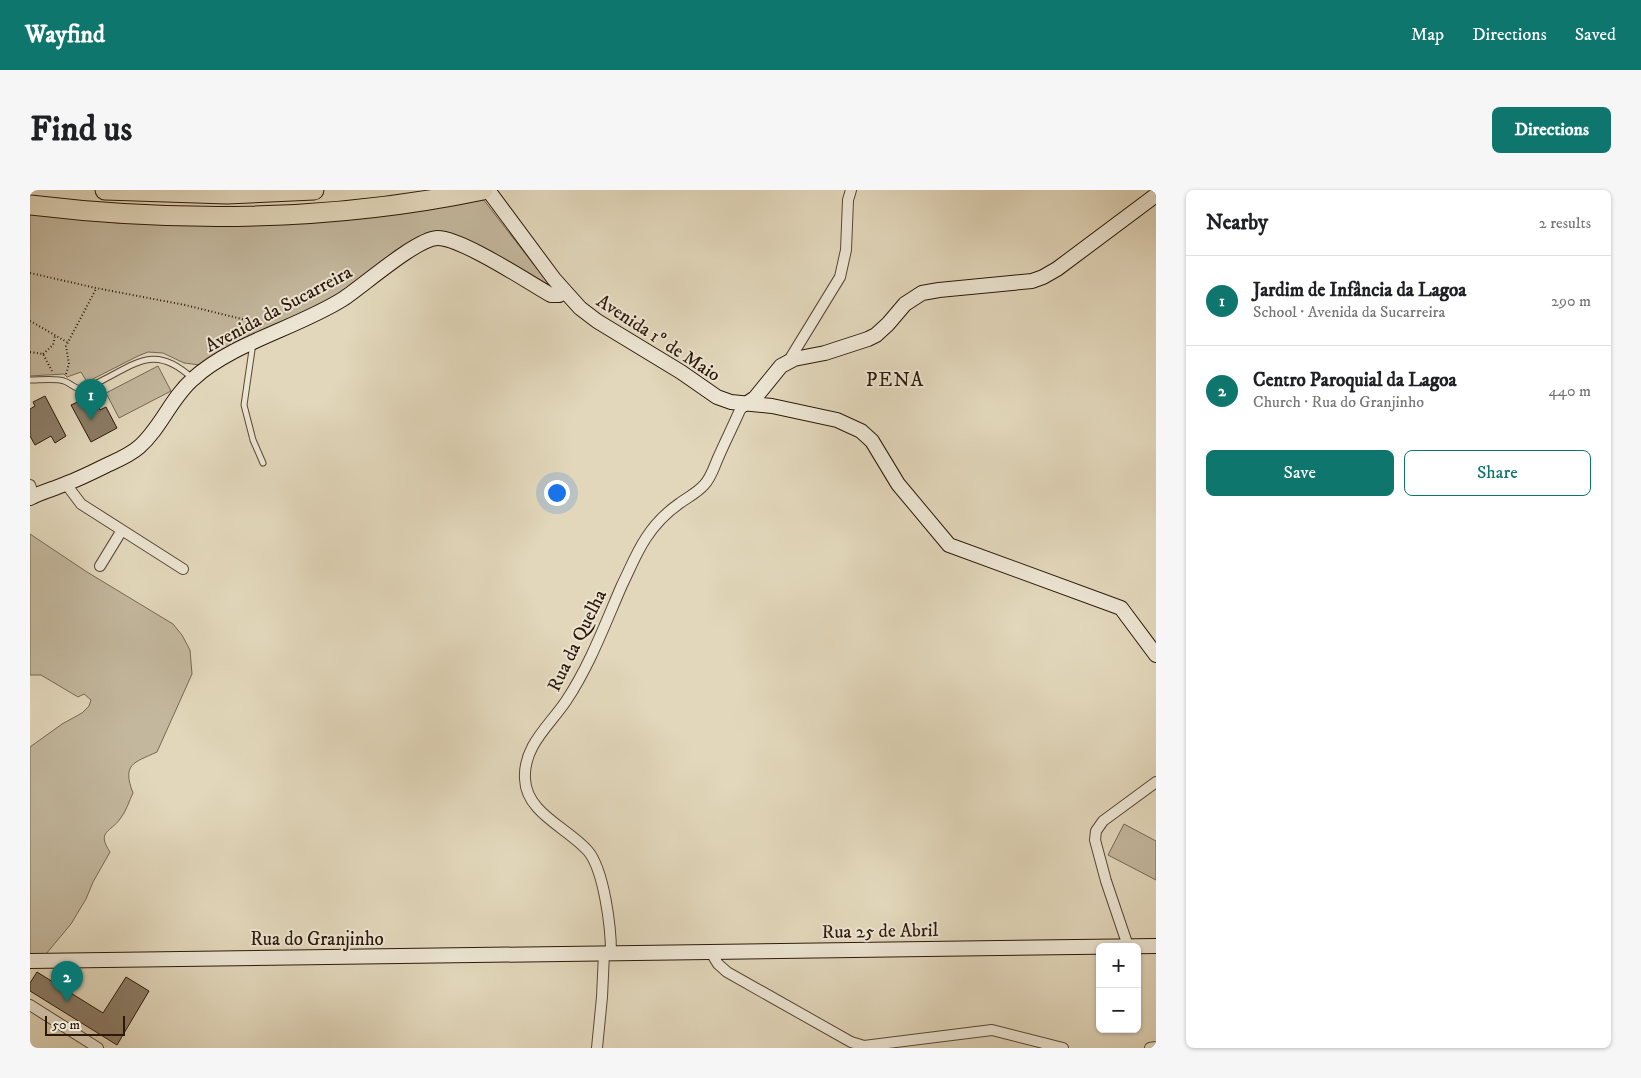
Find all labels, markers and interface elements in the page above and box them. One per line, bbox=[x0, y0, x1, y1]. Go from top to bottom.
text: Wayfind bbox=[25, 20, 105, 50]
text: Map bbox=[1411, 24, 1444, 46]
text: Directions bbox=[1472, 24, 1547, 46]
text: Saved bbox=[1575, 24, 1616, 46]
button: Directions bbox=[1492, 107, 1611, 153]
text: Find us bbox=[30, 108, 132, 152]
text: Nearby bbox=[1206, 210, 1268, 236]
text: 2 results bbox=[1539, 213, 1591, 233]
street label: Avenida da Sucarreira bbox=[201, 261, 356, 358]
text: Jardim de Infância da Lagoa bbox=[1253, 279, 1466, 302]
street label: Avenida 1º de Maio bbox=[592, 290, 724, 387]
text: 1 bbox=[1219, 291, 1225, 311]
text: 290 m bbox=[1551, 291, 1591, 311]
text: School · Avenida da Sucarreira bbox=[1253, 302, 1445, 322]
district label: PENA bbox=[866, 368, 924, 393]
text: Centro Paroquial da Lagoa bbox=[1253, 369, 1456, 392]
pin: 1 bbox=[75, 379, 107, 420]
text: 2 bbox=[1218, 381, 1226, 401]
text: 440 m bbox=[1549, 381, 1591, 401]
text: Church · Rua do Granjinho bbox=[1253, 392, 1424, 412]
button: Save bbox=[1206, 450, 1394, 496]
button: Share bbox=[1404, 450, 1591, 496]
your location bbox=[544, 480, 570, 506]
street label: Rua da Quelha bbox=[543, 586, 612, 695]
street label: Rua 25 de Abril bbox=[821, 919, 939, 944]
street label: Rua do Granjinho bbox=[250, 928, 384, 951]
map controls bbox=[1096, 943, 1141, 1033]
button: + bbox=[1096, 943, 1141, 988]
pin: 2 bbox=[51, 961, 83, 1002]
button: − bbox=[1096, 988, 1141, 1033]
scale bar bbox=[45, 1013, 125, 1036]
text: 50 m bbox=[52, 1016, 80, 1034]

